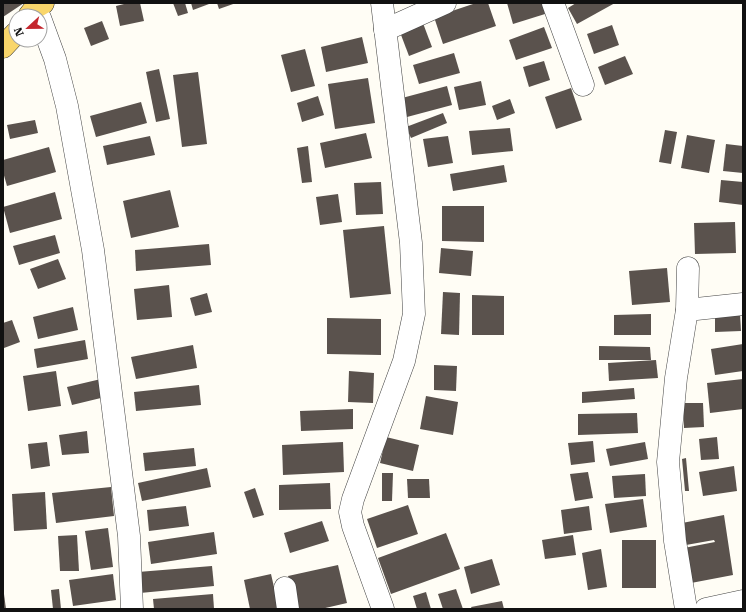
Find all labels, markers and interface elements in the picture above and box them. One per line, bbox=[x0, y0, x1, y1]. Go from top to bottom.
north arrow bbox=[8, 8, 48, 48]
text: N bbox=[11, 25, 27, 38]

